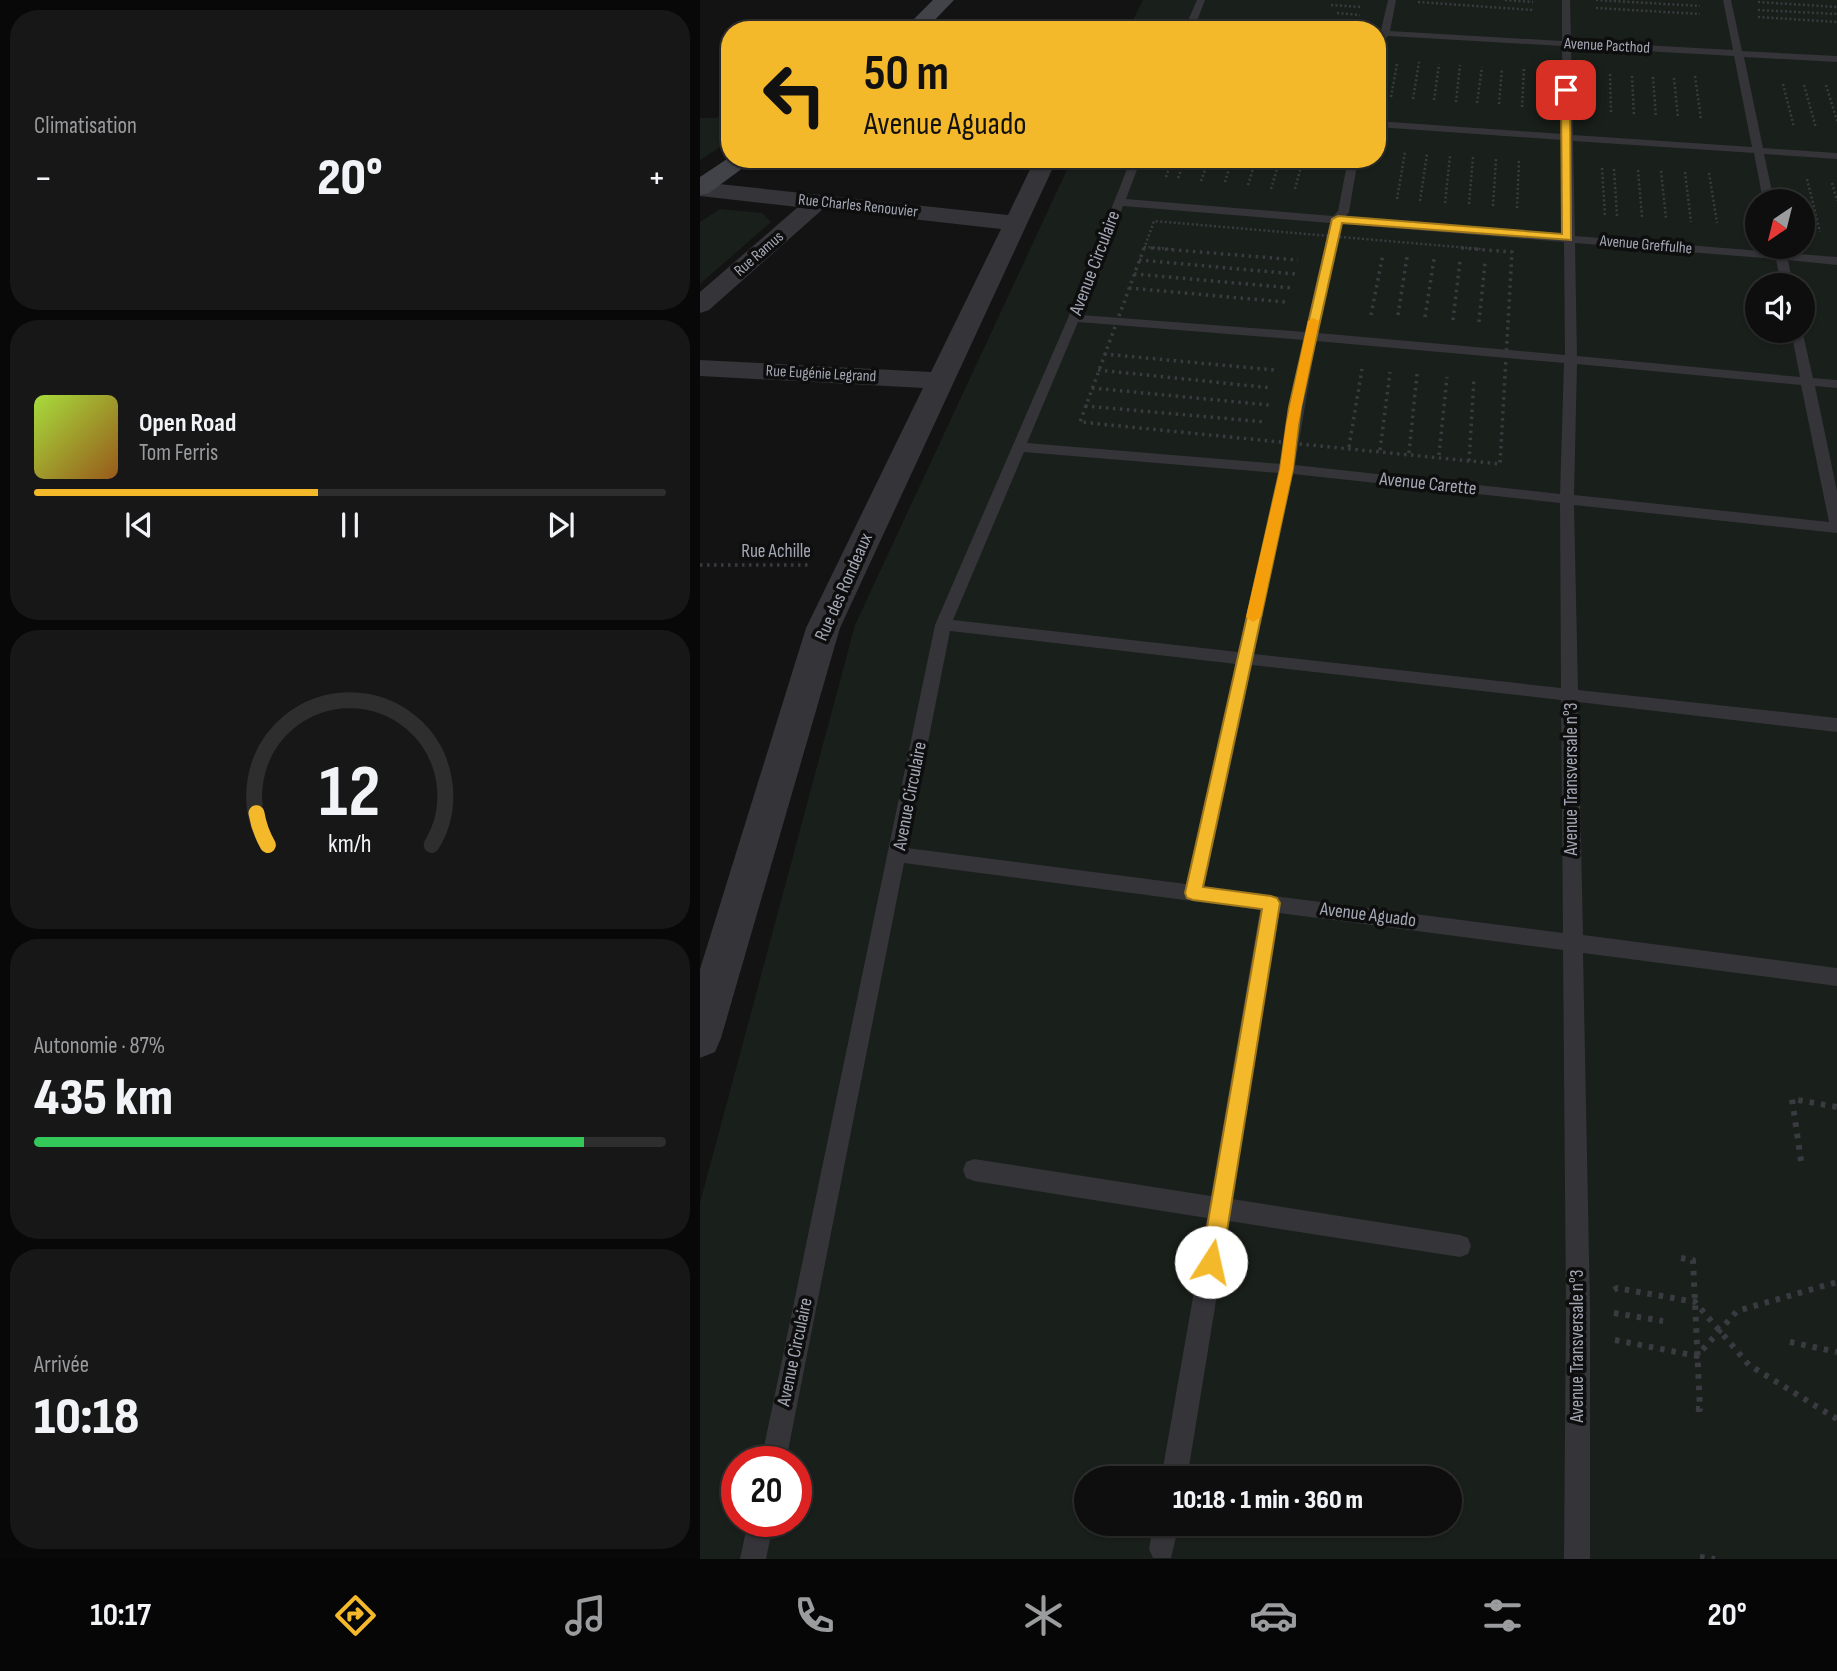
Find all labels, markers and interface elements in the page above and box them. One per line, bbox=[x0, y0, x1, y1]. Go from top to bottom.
street label: Avenue Pacthod bbox=[1563, 34, 1650, 58]
text: 50 m bbox=[864, 45, 949, 104]
icon: left bbox=[749, 49, 840, 140]
pin bbox=[1536, 60, 1596, 120]
icon: arrive bbox=[1547, 71, 1585, 109]
text: Avenue Aguado bbox=[864, 105, 1027, 144]
text: Climatisation bbox=[34, 112, 137, 140]
text: 20° bbox=[317, 147, 383, 210]
text: − bbox=[34, 156, 53, 201]
text: + bbox=[647, 156, 666, 201]
north arrow bbox=[1745, 189, 1815, 259]
map controls bbox=[1745, 189, 1815, 343]
street label: Rue Charles Renouvier bbox=[797, 190, 919, 222]
street label: Avenue Circulaire bbox=[1064, 207, 1125, 319]
street label: Rue Ramus bbox=[730, 227, 788, 281]
street label: Avenue Greffulhe bbox=[1598, 231, 1693, 258]
button: sound bbox=[1745, 273, 1815, 343]
street label: Rue Eugénie Legrand bbox=[765, 362, 877, 386]
text: Open Road bbox=[139, 408, 236, 439]
text: Tom Ferris bbox=[139, 439, 218, 467]
street label: Avenue Carette bbox=[1377, 467, 1478, 501]
icon: previous bbox=[120, 506, 158, 544]
icon: pause bbox=[331, 506, 369, 544]
icon: next bbox=[542, 506, 580, 544]
street label: Rue des Rondeaux bbox=[810, 530, 878, 644]
street label: Rue Achille bbox=[741, 540, 811, 563]
street label: Avenue Transversale n°3 bbox=[1560, 702, 1583, 857]
street label: Avenue Circulaire bbox=[888, 740, 932, 853]
text: 12 bbox=[319, 750, 381, 838]
text: km/h bbox=[328, 829, 372, 860]
street label: Avenue Aguado bbox=[1318, 898, 1417, 932]
text: Autonomie · 87% bbox=[34, 1032, 165, 1060]
text: 435 km bbox=[34, 1067, 173, 1130]
position arrow bbox=[1174, 1225, 1248, 1299]
street label: Avenue Transversale n°3 bbox=[1566, 1269, 1589, 1424]
street label: Avenue Circulaire bbox=[772, 1296, 818, 1409]
text: Arrivée bbox=[34, 1351, 89, 1379]
text: 10:18 bbox=[34, 1386, 139, 1449]
speed limit sign: 20 bbox=[721, 1446, 812, 1537]
text: 10:18 · 1 min · 360 m bbox=[1173, 1485, 1363, 1516]
icon: directions bbox=[331, 1591, 380, 1640]
icon: music bbox=[561, 1591, 610, 1640]
icon: phone bbox=[790, 1591, 839, 1640]
icon: climate bbox=[1019, 1591, 1068, 1640]
icon: car bbox=[1249, 1591, 1298, 1640]
icon: filters bbox=[1478, 1591, 1527, 1640]
text: 10:17 bbox=[90, 1596, 151, 1635]
text: 20° bbox=[1707, 1596, 1747, 1635]

